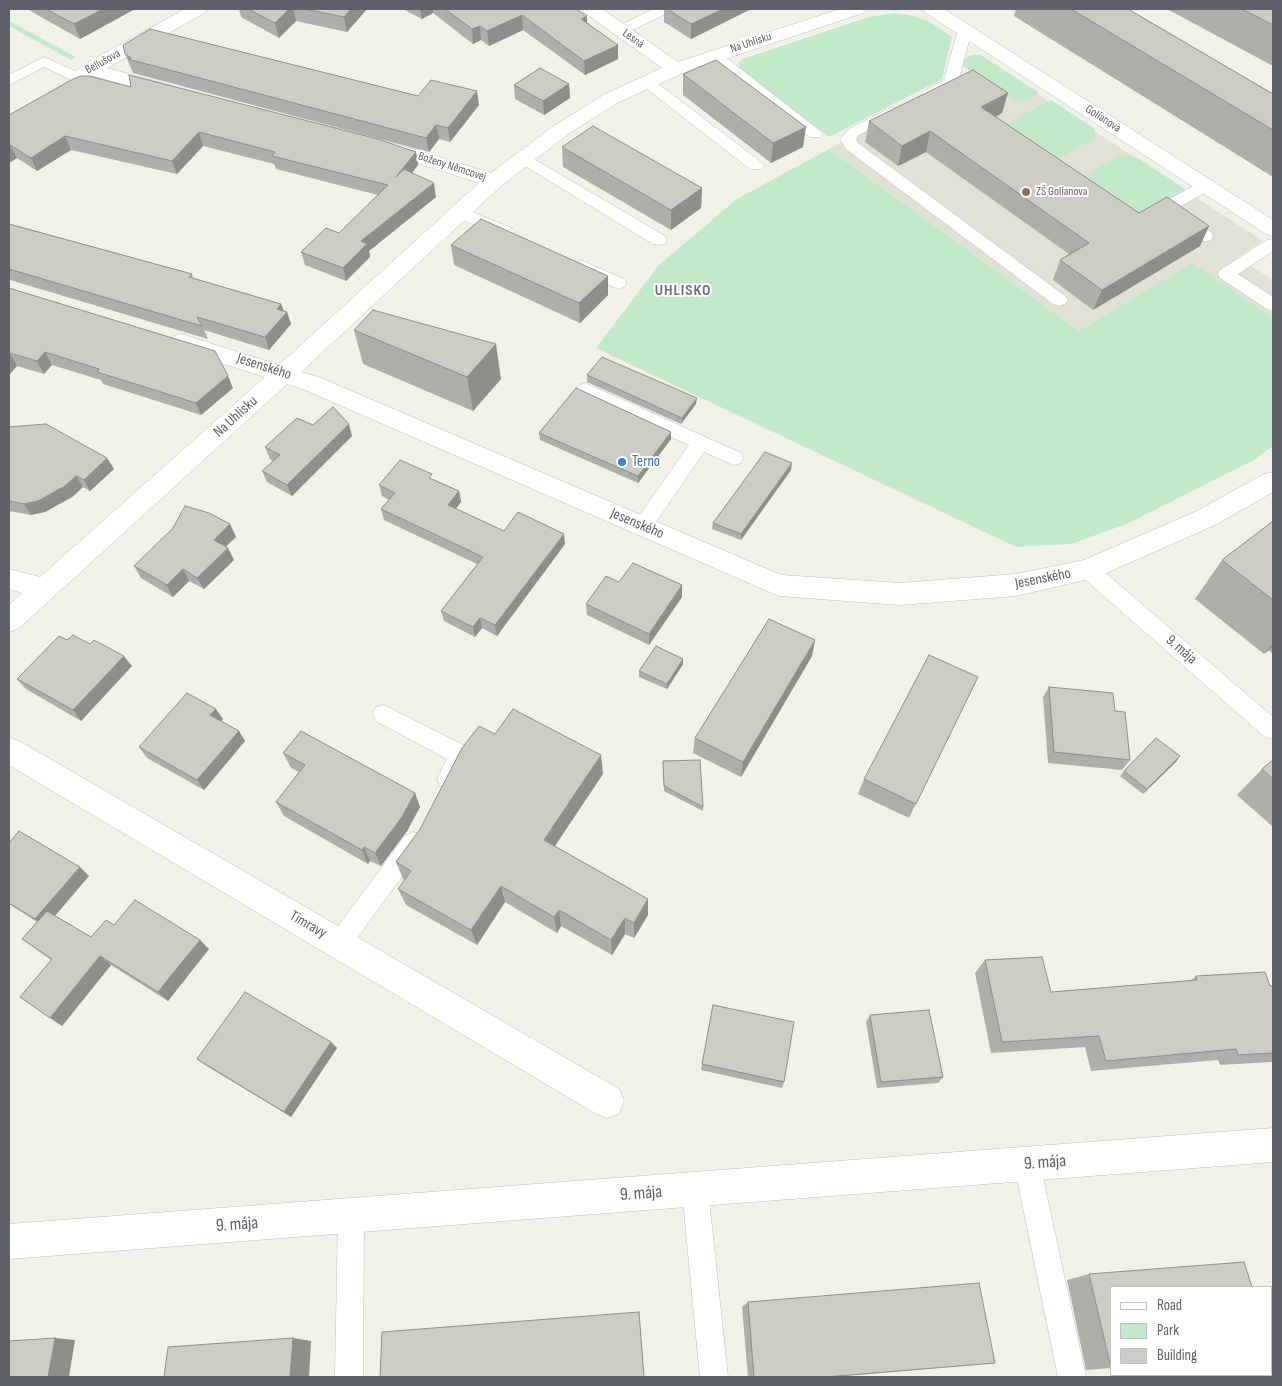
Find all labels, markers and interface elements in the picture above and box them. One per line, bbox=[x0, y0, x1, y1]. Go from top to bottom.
street label: Lesná bbox=[619, 26, 647, 52]
street label: Na Uhlisku bbox=[729, 30, 773, 56]
street label: Bellušova bbox=[83, 47, 123, 77]
street label: Golianova bbox=[1083, 102, 1123, 136]
street label: Boženy Němcovej bbox=[416, 149, 488, 185]
place label: ZŠ Golianova bbox=[1036, 185, 1087, 199]
marker: ZŠ Golianova bbox=[1020, 186, 1032, 198]
district label: UHLISKO bbox=[654, 281, 712, 301]
street label: Jesenského bbox=[234, 350, 294, 384]
street label: Na Uhlisku bbox=[210, 393, 262, 441]
place label: Terno bbox=[632, 453, 660, 471]
marker: Terno bbox=[616, 456, 628, 468]
street label: Jesenského bbox=[607, 505, 667, 543]
street label: Jesenského bbox=[1014, 565, 1072, 593]
street label: 9. mája bbox=[1162, 632, 1200, 668]
street label: Timravy bbox=[286, 907, 330, 943]
street label: 9. mája bbox=[1023, 1151, 1067, 1175]
street label: 9. mája bbox=[619, 1182, 663, 1206]
street label: 9. mája bbox=[215, 1213, 259, 1237]
legend bbox=[1110, 1286, 1272, 1376]
text: Road bbox=[1157, 1296, 1182, 1315]
text: Park bbox=[1157, 1321, 1179, 1340]
text: Building bbox=[1157, 1346, 1197, 1365]

